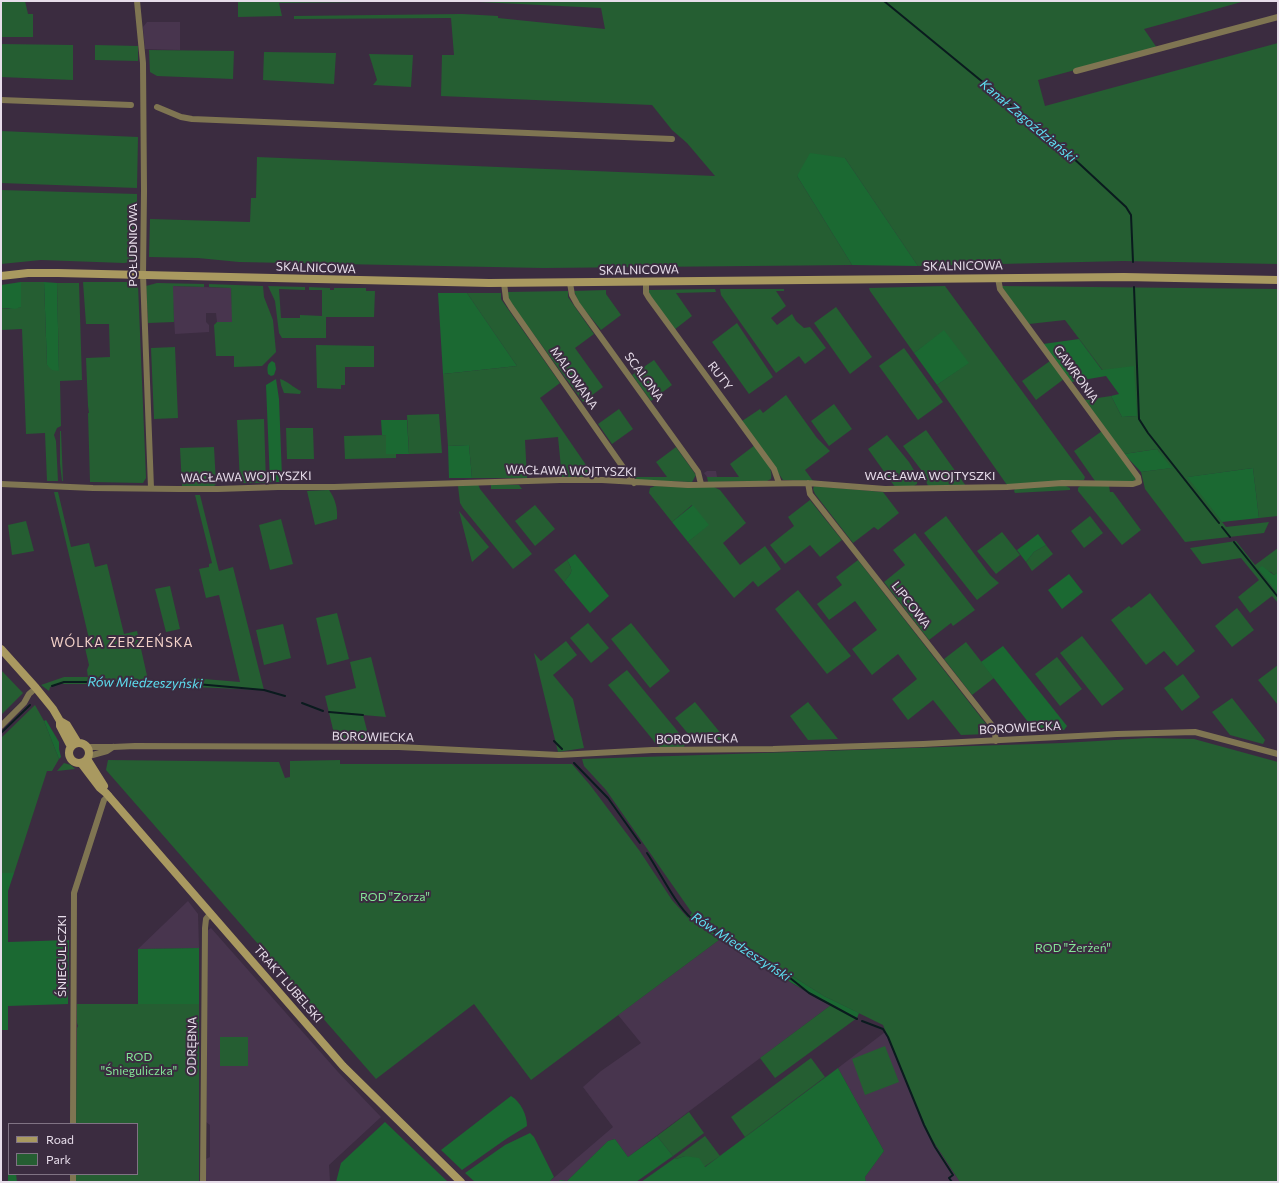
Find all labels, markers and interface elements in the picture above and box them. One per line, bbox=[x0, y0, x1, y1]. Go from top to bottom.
water label: Kanał Zagoździański bbox=[977, 76, 1079, 166]
street label: POŁUDNIOWA bbox=[126, 203, 140, 287]
street label: SKALNICOWA bbox=[923, 258, 1003, 274]
street label: SKALNICOWA bbox=[276, 259, 356, 277]
street label: SKALNICOWA bbox=[599, 262, 679, 278]
street label: GAWRONIA bbox=[1051, 343, 1101, 405]
street label: MALOWANA bbox=[547, 344, 601, 412]
street label: SCALONA bbox=[621, 350, 667, 404]
street label: RUTY bbox=[705, 359, 735, 393]
street label: WACŁAWA WOJTYSZKI bbox=[505, 463, 637, 479]
street label: WACŁAWA WOJTYSZKI bbox=[180, 469, 312, 485]
street label: WACŁAWA WOJTYSZKI bbox=[865, 469, 995, 483]
street label: LIPCOWA bbox=[888, 579, 934, 631]
district label: WÓLKA ZERZEŃSKA bbox=[51, 635, 193, 651]
water label: Rów Miedzeszyński bbox=[87, 674, 203, 692]
street label: BOROWIECKA bbox=[979, 719, 1061, 737]
street label: BOROWIECKA bbox=[332, 729, 414, 745]
street label: BOROWIECKA bbox=[656, 731, 738, 747]
park label: ROD "Zorza" bbox=[360, 890, 430, 904]
water label: Rów Miedzeszyński bbox=[689, 909, 793, 985]
street label: ŚNIEGULICZKI bbox=[55, 915, 69, 997]
park label: ROD "Żerżeń" bbox=[1035, 941, 1111, 955]
street label: TRAKT LUBELSKI bbox=[251, 942, 325, 1026]
street label: ODRĘBNA bbox=[184, 1016, 200, 1076]
park label: ROD "Śnieguliczka" bbox=[101, 1050, 177, 1078]
legend bbox=[8, 1123, 138, 1175]
text: Road bbox=[46, 1132, 74, 1146]
text: Park bbox=[46, 1152, 71, 1166]

